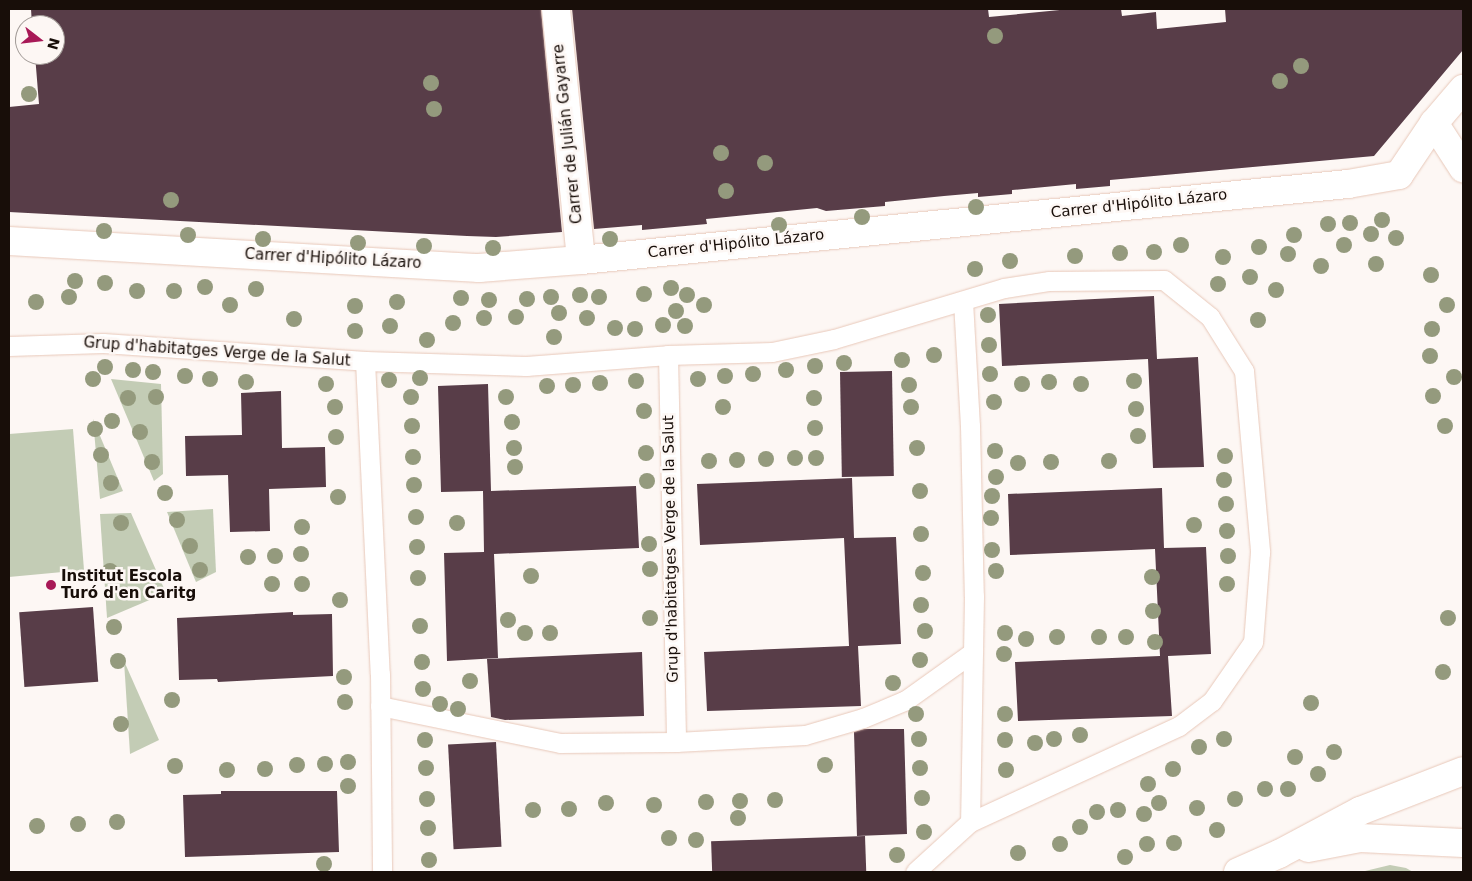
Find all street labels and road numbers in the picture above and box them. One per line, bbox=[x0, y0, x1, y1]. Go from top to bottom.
street label: Carrer de Julián Gayarre bbox=[550, 43, 586, 225]
street label: Carrer d'Hipólito Lázaro bbox=[1050, 186, 1228, 222]
street label: Carrer d'Hipólito Lázaro bbox=[647, 226, 825, 262]
street label: Carrer d'Hipólito Lázaro bbox=[244, 245, 422, 273]
street label: Grup d'habitatges Verge de la Salut bbox=[83, 334, 351, 370]
street label: Grup d'habitatges Verge de la Salut bbox=[660, 415, 682, 683]

